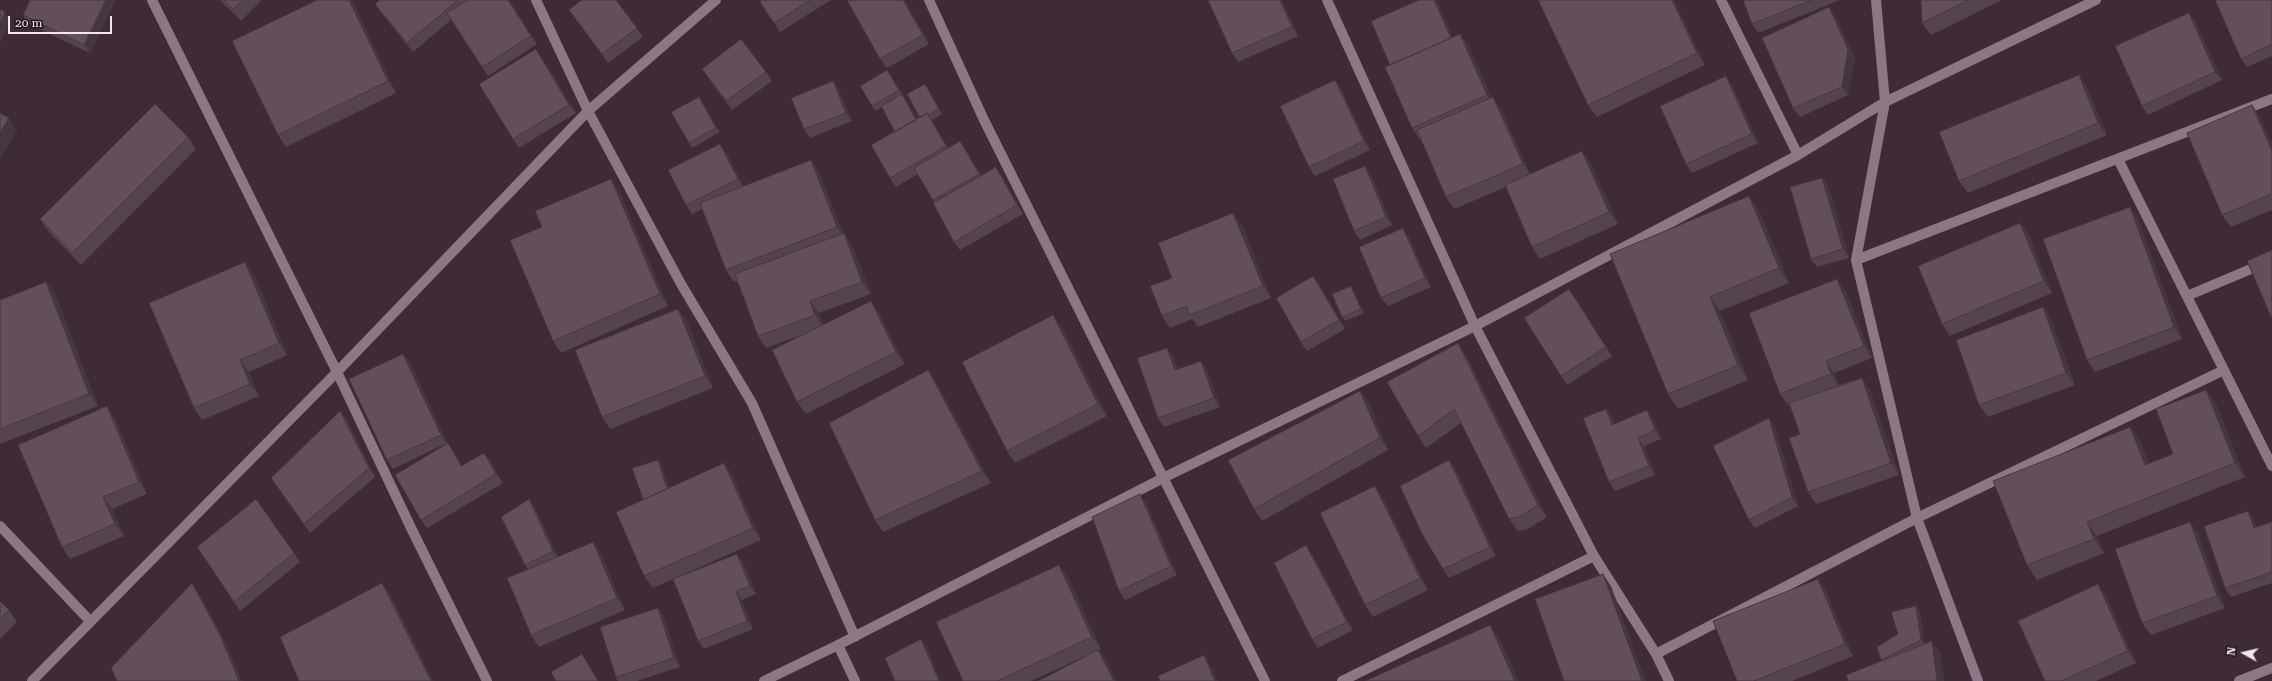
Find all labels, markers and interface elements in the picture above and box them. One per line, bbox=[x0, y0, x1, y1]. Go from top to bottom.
scale bar bbox=[10, 8, 114, 34]
text: 20 m bbox=[15, 16, 42, 30]
north arrow bbox=[2224, 633, 2264, 673]
text: N bbox=[2225, 646, 2239, 656]

